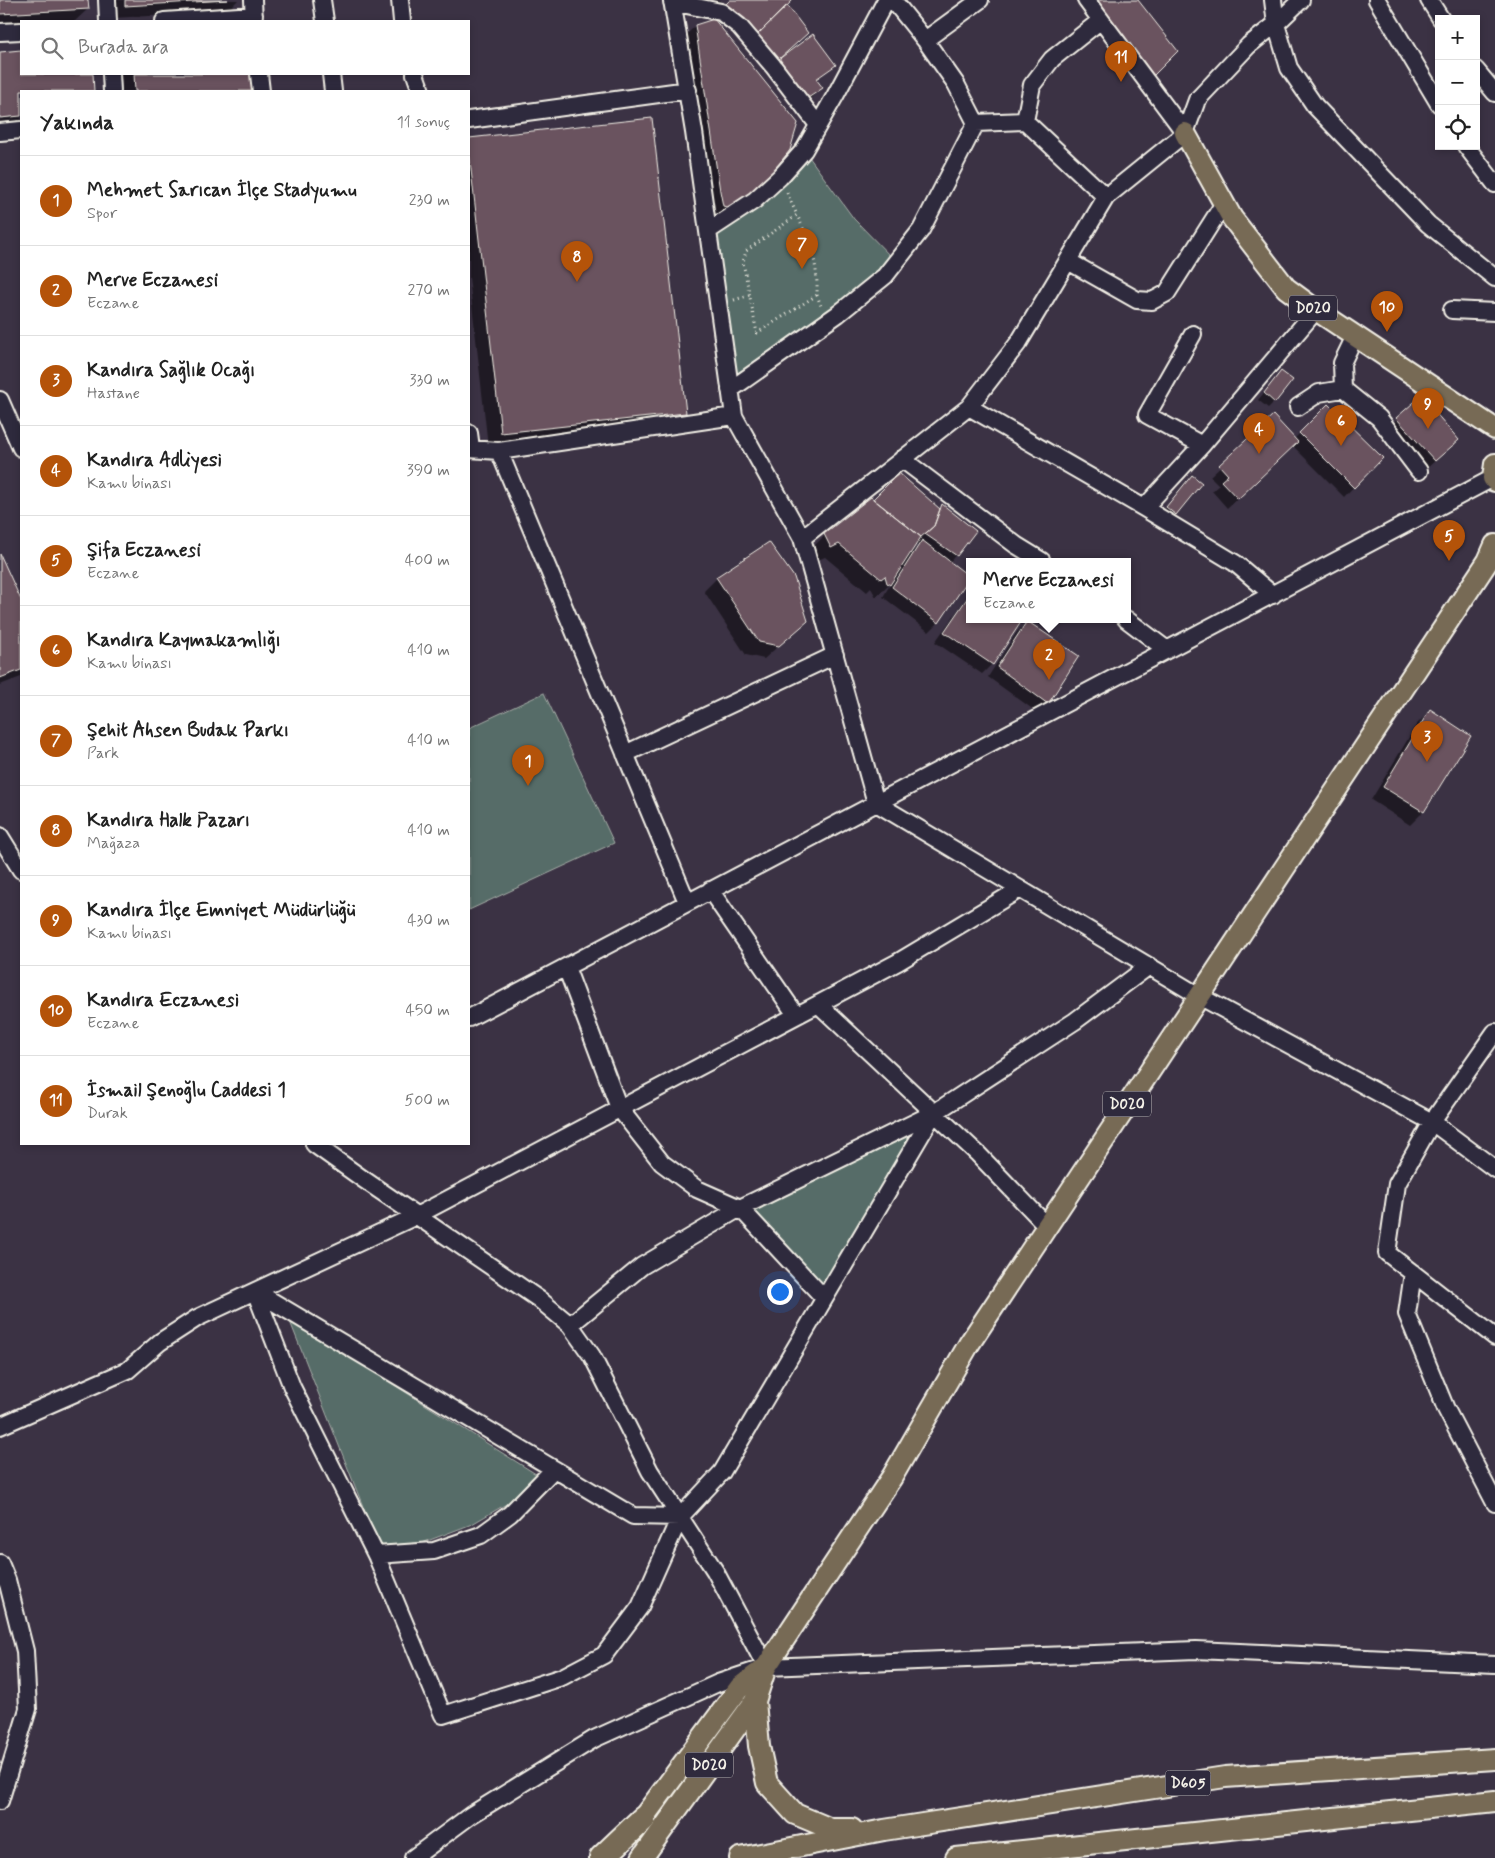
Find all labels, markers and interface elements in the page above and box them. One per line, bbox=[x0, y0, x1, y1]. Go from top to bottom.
map controls bbox=[1435, 15, 1480, 150]
button: + bbox=[1435, 15, 1480, 60]
search box bbox=[20, 20, 470, 75]
icon: search bbox=[38, 34, 66, 62]
text: Burada ara bbox=[78, 35, 169, 60]
pin: 11 bbox=[1105, 41, 1137, 82]
button: − bbox=[1435, 60, 1480, 105]
button: locate bbox=[1435, 105, 1480, 150]
text: Yakında bbox=[40, 109, 114, 137]
text: 11 sonuç bbox=[397, 112, 450, 133]
text: Mehmet Sarıcan İlçe Stadyumu bbox=[87, 178, 357, 203]
text: 1 bbox=[52, 190, 60, 211]
text: 230 m bbox=[409, 190, 450, 211]
text: Spor bbox=[87, 203, 117, 224]
pin: 7 bbox=[786, 228, 818, 269]
pin: 8 bbox=[561, 241, 593, 282]
text: Merve Eczanesi bbox=[87, 268, 218, 293]
text: 2 bbox=[52, 280, 60, 301]
text: 270 m bbox=[407, 280, 450, 301]
pin: 10 bbox=[1371, 291, 1403, 332]
text: Eczane bbox=[87, 293, 139, 314]
road number: D020 bbox=[1289, 296, 1337, 320]
text: Kandıra Sağlık Ocağı bbox=[87, 358, 255, 383]
text: 3 bbox=[52, 370, 60, 391]
text: 330 m bbox=[409, 370, 450, 391]
text: Hastane bbox=[87, 383, 140, 404]
pin: 9 bbox=[1412, 388, 1444, 429]
pin: 6 bbox=[1325, 405, 1357, 446]
pin: 4 bbox=[1243, 413, 1275, 454]
text: Kandıra Adliyesi bbox=[87, 448, 222, 473]
text: 4 bbox=[51, 460, 61, 481]
text: 390 m bbox=[407, 460, 450, 481]
text: Kamu binası bbox=[87, 473, 172, 494]
pin: 5 bbox=[1433, 520, 1465, 561]
text: Şifa Eczanesi bbox=[87, 538, 201, 563]
text: 5 bbox=[51, 550, 61, 571]
text: 400 m bbox=[405, 550, 450, 571]
popup bbox=[966, 558, 1131, 623]
text: Eczane bbox=[87, 563, 139, 584]
text: Merve Eczanesi bbox=[983, 568, 1114, 593]
text: Eczane bbox=[983, 593, 1035, 614]
text: Kandıra Kaymakamlığı bbox=[87, 628, 281, 653]
pin: 2 bbox=[1033, 639, 1065, 680]
text: 6 bbox=[52, 640, 60, 661]
text: 410 m bbox=[407, 640, 450, 661]
text: Kamu binası bbox=[87, 653, 172, 674]
text: Şehit Ahsen Budak Parkı bbox=[87, 718, 289, 743]
pin: 3 bbox=[1411, 721, 1443, 762]
text: 7 bbox=[51, 730, 61, 751]
text: 410 m bbox=[407, 730, 450, 751]
text: Park bbox=[87, 743, 119, 764]
pin: 1 bbox=[512, 745, 544, 786]
text: Kandıra Halk Pazarı bbox=[87, 808, 250, 833]
text: 8 bbox=[51, 820, 61, 841]
text: 410 m bbox=[407, 820, 450, 841]
text: Mağaza bbox=[87, 833, 140, 854]
text: Kandıra İlçe Emniyet Müdürlüğü bbox=[87, 898, 355, 923]
text: 9 bbox=[52, 910, 60, 931]
text: 430 m bbox=[407, 910, 450, 931]
text: Kamu binası bbox=[87, 923, 172, 944]
text: Kandıra Eczanesi bbox=[87, 988, 239, 1013]
text: 10 bbox=[48, 1000, 64, 1021]
text: 450 m bbox=[405, 1000, 450, 1021]
text: Eczane bbox=[87, 1013, 139, 1034]
text: İsmail Şenoğlu Caddesi 1 bbox=[87, 1078, 286, 1103]
text: 11 bbox=[49, 1090, 63, 1111]
text: 500 m bbox=[405, 1090, 450, 1111]
road number: D020 bbox=[1103, 1092, 1151, 1116]
text: Durak bbox=[87, 1103, 128, 1124]
your location bbox=[767, 1279, 793, 1305]
road number: D020 bbox=[685, 1752, 733, 1778]
road number: D605 bbox=[1166, 1770, 1210, 1796]

